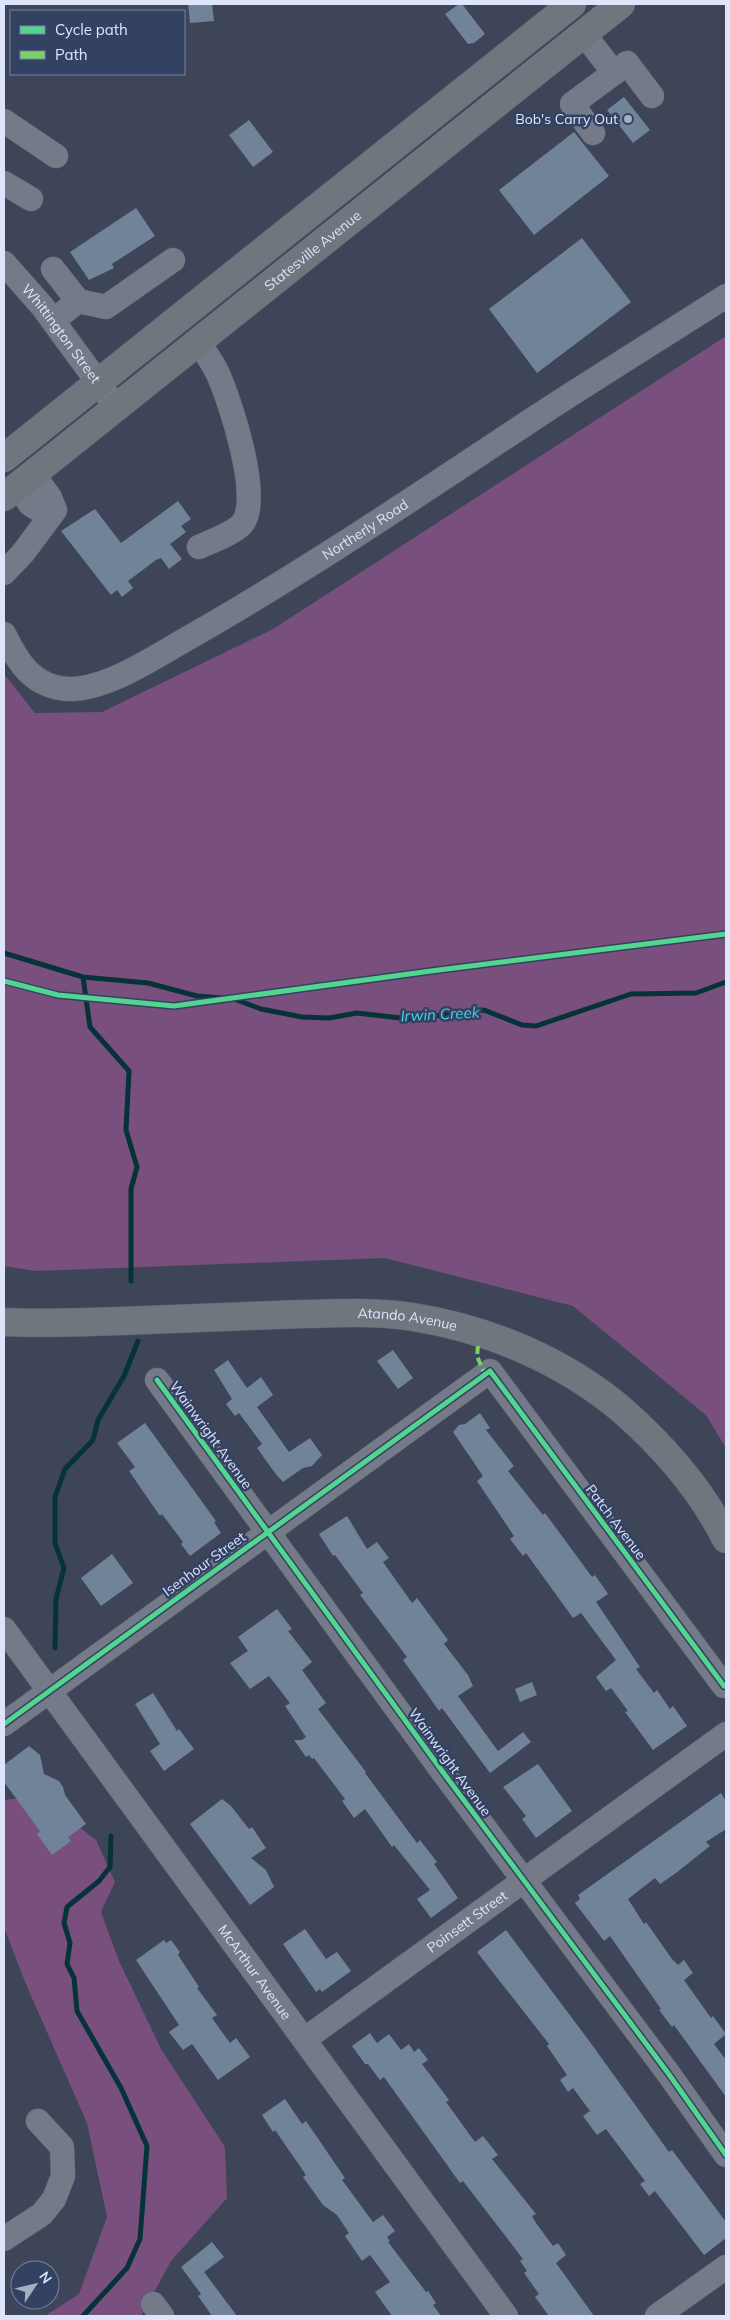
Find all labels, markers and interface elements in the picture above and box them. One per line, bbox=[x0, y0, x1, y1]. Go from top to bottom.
legend bbox=[10, 10, 185, 75]
text: Cycle path bbox=[55, 20, 128, 39]
text: Path bbox=[55, 45, 87, 64]
place label: Bob's Carry Out bbox=[515, 110, 618, 128]
marker: Bob's Carry Out bbox=[622, 113, 634, 125]
street label: Statesville Avenue bbox=[261, 206, 365, 295]
street label: Whittington Street bbox=[18, 280, 105, 387]
street label: Northerly Road bbox=[319, 495, 411, 564]
water label: Irwin Creek bbox=[400, 1002, 481, 1026]
street label: Atando Avenue bbox=[357, 1304, 459, 1335]
street label: Wainwright Avenue bbox=[166, 1377, 256, 1493]
street label: Patch Avenue bbox=[582, 1481, 650, 1563]
street label: Isenhour Street bbox=[159, 1528, 249, 1600]
street label: Wainwright Avenue bbox=[405, 1704, 495, 1820]
street label: Poinsett Street bbox=[423, 1886, 511, 1957]
street label: McArthur Avenue bbox=[214, 1921, 295, 2023]
north arrow bbox=[10, 2260, 60, 2310]
text: N bbox=[35, 2268, 56, 2287]

